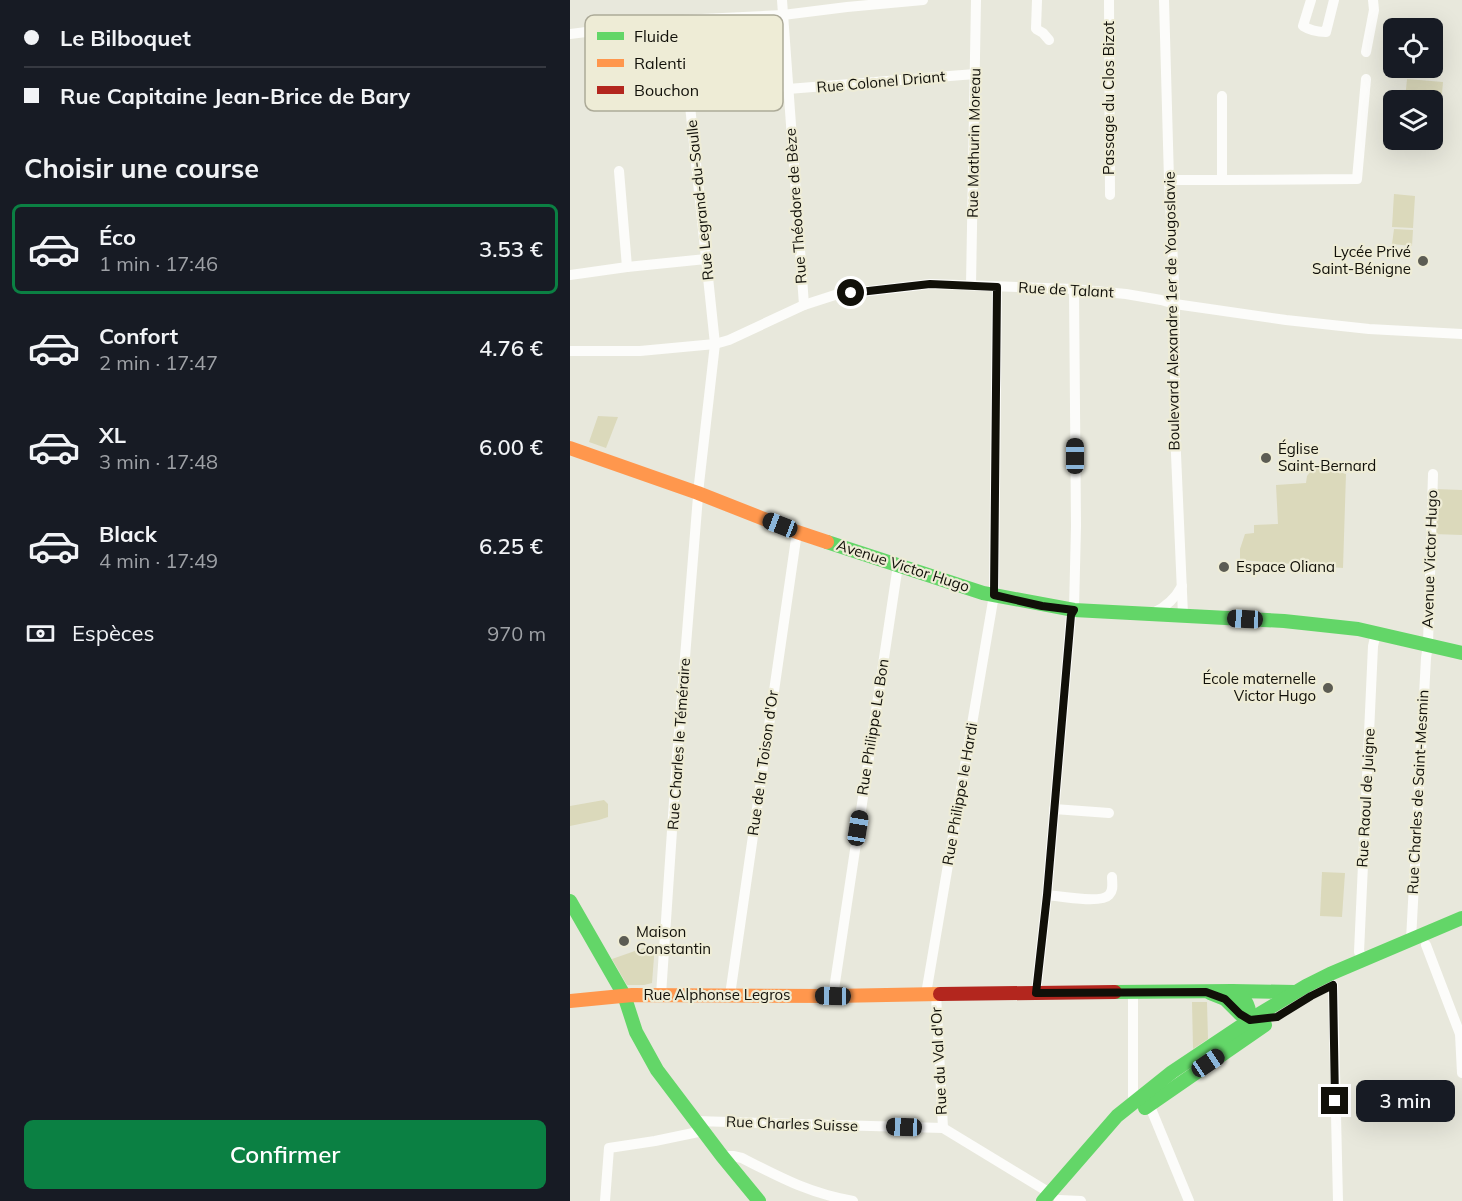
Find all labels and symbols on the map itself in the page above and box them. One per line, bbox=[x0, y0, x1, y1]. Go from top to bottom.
legend bbox=[585, 15, 783, 111]
street label: Passage du Clos Bizot bbox=[1099, 21, 1118, 175]
text: Fluide bbox=[634, 26, 678, 46]
text: Ralenti bbox=[634, 53, 686, 73]
street label: Rue Colonel Driant bbox=[816, 66, 946, 97]
street label: Rue Mathurin Moreau bbox=[963, 68, 984, 218]
text: Bouchon bbox=[634, 80, 699, 100]
street label: Rue Legrand-du-Saulle bbox=[682, 119, 717, 281]
street label: Rue Théodore de Bèze bbox=[781, 128, 810, 284]
street label: Boulevard Alexandre 1er de Yougoslavie bbox=[1160, 171, 1183, 451]
place label: Lycée Privé Saint-Bénigne bbox=[1312, 242, 1411, 278]
marker: Lycée Privé Saint-Bénigne bbox=[1416, 254, 1430, 268]
street label: Rue de Talant bbox=[1018, 278, 1114, 301]
route start bbox=[837, 279, 864, 306]
car bbox=[1066, 438, 1084, 474]
place label: Église Saint-Bernard bbox=[1278, 439, 1376, 475]
marker: Église Saint-Bernard bbox=[1259, 451, 1273, 465]
street label: Avenue Victor Hugo bbox=[1418, 489, 1441, 629]
car bbox=[760, 510, 800, 540]
street label: Avenue Victor Hugo bbox=[834, 535, 972, 596]
place label: Espace Oliana bbox=[1236, 557, 1335, 576]
marker: Espace Oliana bbox=[1217, 560, 1231, 574]
car bbox=[1227, 609, 1263, 629]
street label: Rue Charles le Téméraire bbox=[663, 657, 694, 831]
street label: Rue Philippe Le Bon bbox=[852, 657, 893, 797]
place label: École maternelle Victor Hugo bbox=[1203, 669, 1316, 705]
marker: École maternelle Victor Hugo bbox=[1321, 681, 1335, 695]
street label: Rue de la Toison d'Or bbox=[743, 688, 782, 837]
street label: Rue Charles de Saint-Mesmin bbox=[1403, 689, 1432, 895]
street label: Rue Philippe le Hardi bbox=[938, 721, 981, 867]
street label: Rue Raoul de Juigne bbox=[1352, 728, 1379, 868]
car bbox=[846, 809, 870, 847]
place label: Maison Constantin bbox=[636, 922, 711, 958]
marker: Maison Constantin bbox=[617, 934, 631, 948]
street label: Rue Alphonse Legros bbox=[643, 985, 791, 1004]
car bbox=[815, 987, 851, 1005]
street label: Rue du Val d'Or bbox=[926, 1006, 951, 1116]
car bbox=[1188, 1045, 1228, 1081]
callout: 3 min bbox=[1356, 1080, 1455, 1122]
route end bbox=[1321, 1087, 1348, 1114]
street label: Rue Charles Suisse bbox=[726, 1112, 858, 1135]
car bbox=[886, 1117, 922, 1137]

